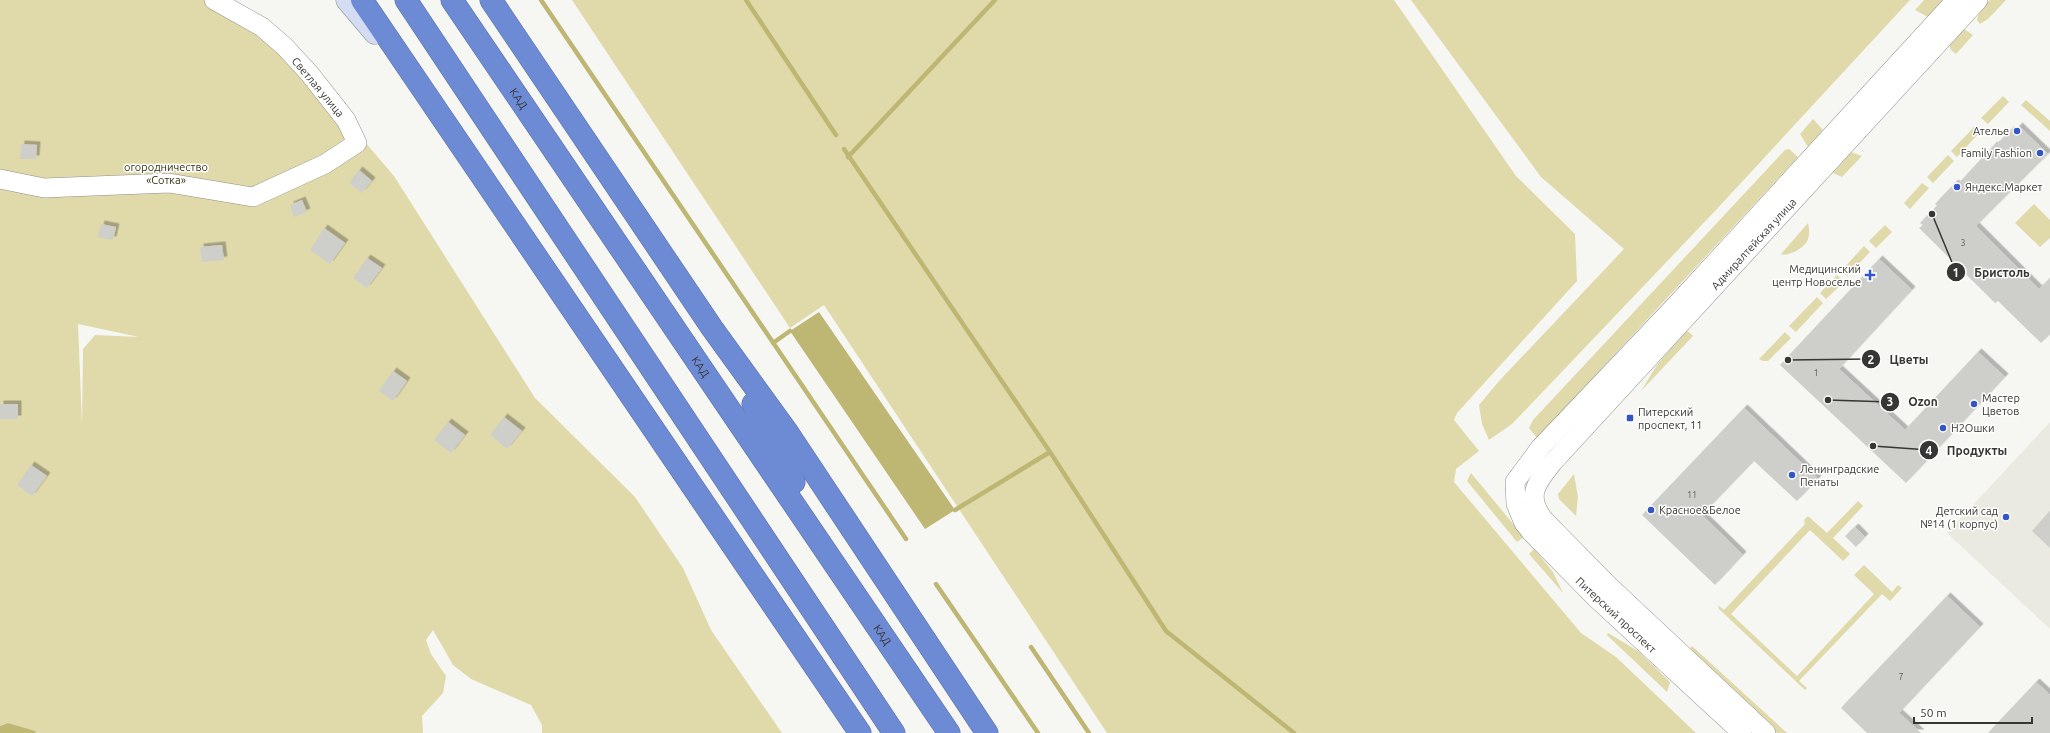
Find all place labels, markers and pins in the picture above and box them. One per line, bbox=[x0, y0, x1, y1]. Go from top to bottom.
place label: Ателье bbox=[1973, 125, 2009, 137]
marker: Ателье bbox=[2012, 126, 2022, 136]
place label: Family Fashion bbox=[1961, 147, 2032, 159]
marker: Family Fashion bbox=[2035, 148, 2045, 158]
place label: Яндекс.Маркет bbox=[1965, 181, 2043, 193]
marker: Яндекс.Маркет bbox=[1952, 182, 1962, 192]
callout: Бристоль bbox=[1946, 260, 2038, 284]
place label: Медицинский центр Новоселье bbox=[1772, 263, 1861, 288]
marker: Медицинский центр Новоселье bbox=[1864, 269, 1876, 281]
callout: Цветы bbox=[1861, 347, 1936, 371]
callout: Ozon bbox=[1880, 390, 1945, 414]
place label: Мастер Цветов bbox=[1982, 392, 2020, 417]
marker: Мастер Цветов bbox=[1969, 399, 1979, 409]
place label: Питерский проспект, 11 bbox=[1638, 406, 1702, 431]
marker: Питерский проспект, 11 bbox=[1625, 413, 1635, 423]
place label: H2Oшки bbox=[1951, 422, 1995, 434]
marker: H2Oшки bbox=[1938, 423, 1948, 433]
callout: Продукты bbox=[1919, 438, 2015, 462]
place label: Ленинградские Пенаты bbox=[1800, 463, 1879, 488]
marker: Ленинградские Пенаты bbox=[1787, 470, 1797, 480]
place label: Красное&Белое bbox=[1659, 504, 1741, 516]
marker: Красное&Белое bbox=[1646, 505, 1656, 515]
place label: Детский сад №14 (1 корпус) bbox=[1920, 505, 1999, 531]
marker: Детский сад №14 (1 корпус) bbox=[2001, 512, 2011, 522]

